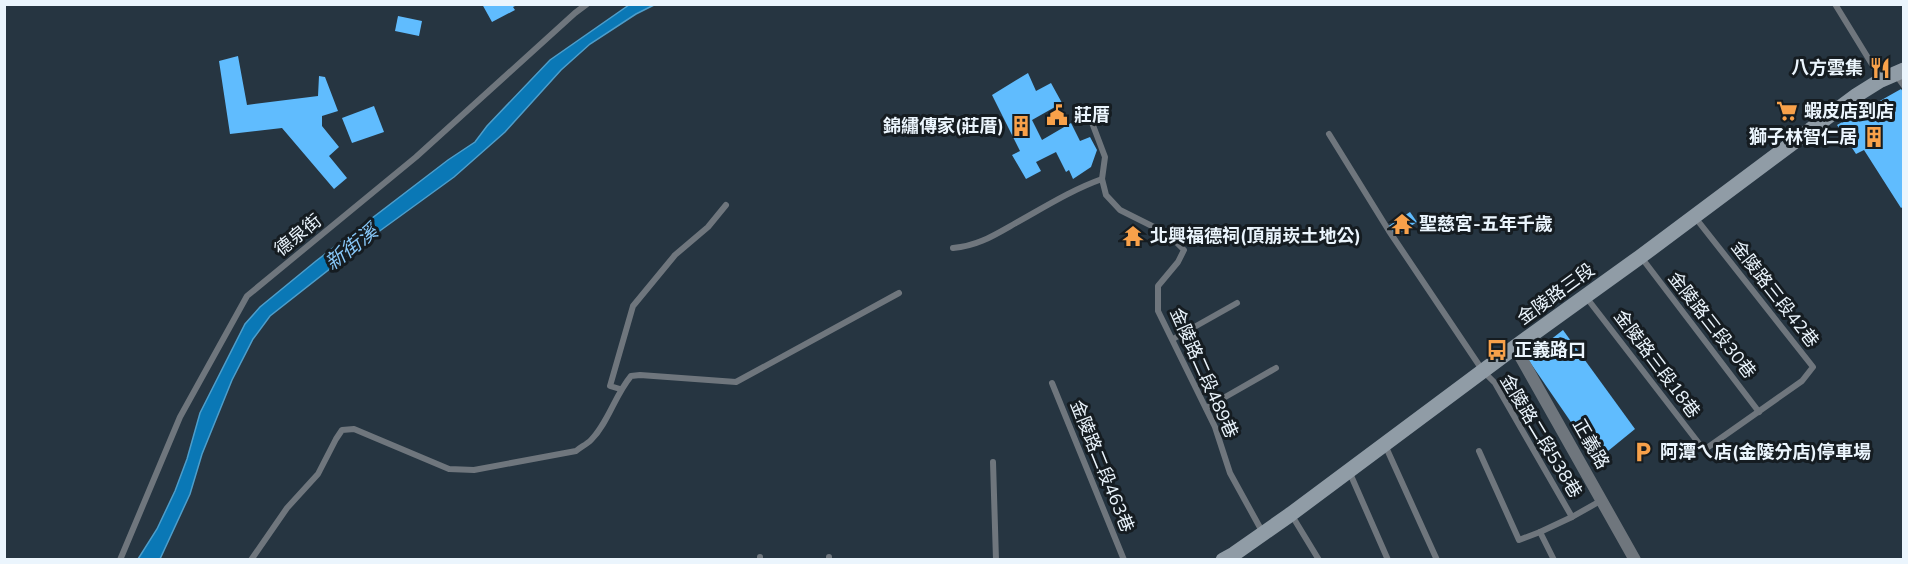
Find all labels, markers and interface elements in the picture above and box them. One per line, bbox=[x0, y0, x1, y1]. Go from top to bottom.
place label: 八方雲集 bbox=[1791, 56, 1863, 80]
restaurant icon: 八方雲集 bbox=[1868, 56, 1892, 80]
supermarket icon: 蝦皮店到店 bbox=[1775, 99, 1799, 123]
place label: 蝦皮店到店 bbox=[1804, 99, 1894, 123]
public building icon: 莊厝 bbox=[1045, 103, 1069, 127]
place label: 莊厝 bbox=[1074, 103, 1110, 127]
place label: 錦繡傳家(莊厝) bbox=[883, 114, 1004, 138]
building icon: 錦繡傳家(莊厝) bbox=[1009, 114, 1033, 138]
place label: 獅子林智仁居 bbox=[1749, 125, 1857, 149]
building icon: 獅子林智仁居 bbox=[1862, 125, 1886, 149]
street label: 德泉街 bbox=[269, 209, 327, 261]
temple icon: 聖慈宮-五年千歲 bbox=[1390, 212, 1414, 236]
place label: 聖慈宮-五年千歲 bbox=[1419, 212, 1553, 236]
water label: 新街溪 bbox=[319, 216, 386, 277]
temple icon: 北興福德祠(頂崩崁土地公) bbox=[1121, 224, 1145, 248]
place label: 北興福德祠(頂崩崁土地公) bbox=[1150, 224, 1361, 248]
street label: 金陵路三段42巷 bbox=[1726, 236, 1824, 352]
street label: 金陵路三段 bbox=[1513, 258, 1599, 330]
street label: 金陵路三段30巷 bbox=[1663, 267, 1761, 383]
street label: 金陵路二段489巷 bbox=[1164, 304, 1244, 442]
street label: 金陵路三段18巷 bbox=[1608, 305, 1706, 423]
bus stop icon: 正義路口 bbox=[1485, 338, 1509, 362]
place label: 正義路口 bbox=[1514, 338, 1586, 362]
street label: 金陵路二段538巷 bbox=[1495, 370, 1587, 502]
street label: 金陵路二段463巷 bbox=[1065, 396, 1139, 536]
street label: 正義路 bbox=[1567, 415, 1615, 473]
parking icon: 阿潭ㄟ店(金陵分店)停車場 bbox=[1631, 440, 1655, 464]
place label: 阿潭ㄟ店(金陵分店)停車場 bbox=[1660, 440, 1871, 464]

